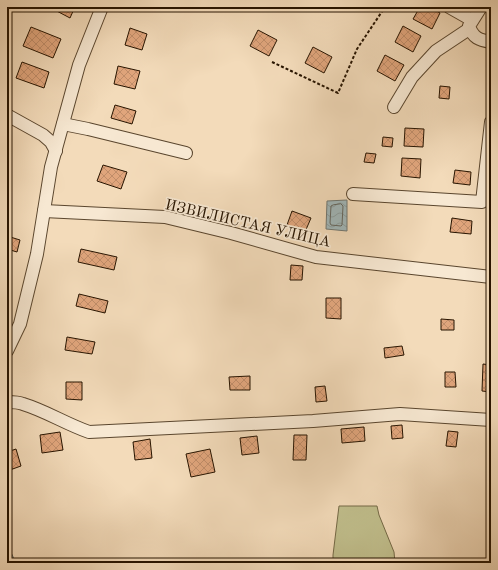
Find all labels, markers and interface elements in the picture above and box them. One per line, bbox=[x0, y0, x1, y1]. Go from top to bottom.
street label: ИЗВИЛИСТАЯ УЛИЦА bbox=[163, 198, 332, 251]

